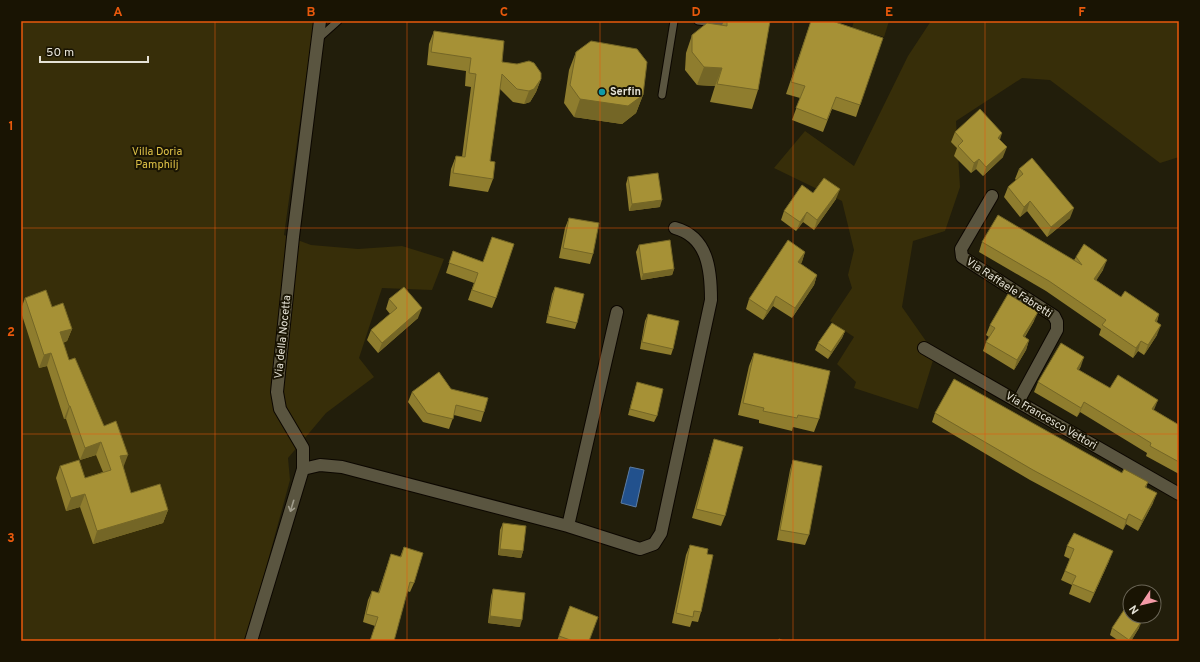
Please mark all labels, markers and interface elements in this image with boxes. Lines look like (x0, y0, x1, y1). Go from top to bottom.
text: A (113, 5, 123, 21)
text: B (307, 5, 316, 21)
text: C (500, 5, 508, 21)
text: D (691, 5, 701, 21)
text: E (885, 5, 893, 21)
text: F (1078, 5, 1086, 21)
scale bar (40, 38, 148, 64)
text: 50 m (46, 45, 74, 61)
place label: Serfin (610, 85, 641, 99)
marker: Serfin (597, 87, 607, 97)
text: 1 (8, 119, 14, 135)
park label: Villa Doria Pamphilj (132, 145, 182, 172)
street label: Via Raffaele Fabretti (963, 255, 1055, 321)
street label: Via della Nocetta (272, 294, 294, 379)
text: 2 (7, 325, 15, 341)
street label: Via Francesco Vettori (1003, 389, 1099, 453)
one-way arrow (288, 500, 295, 513)
text: 3 (7, 531, 15, 547)
north arrow (1122, 584, 1162, 624)
text: N (1127, 602, 1143, 616)

